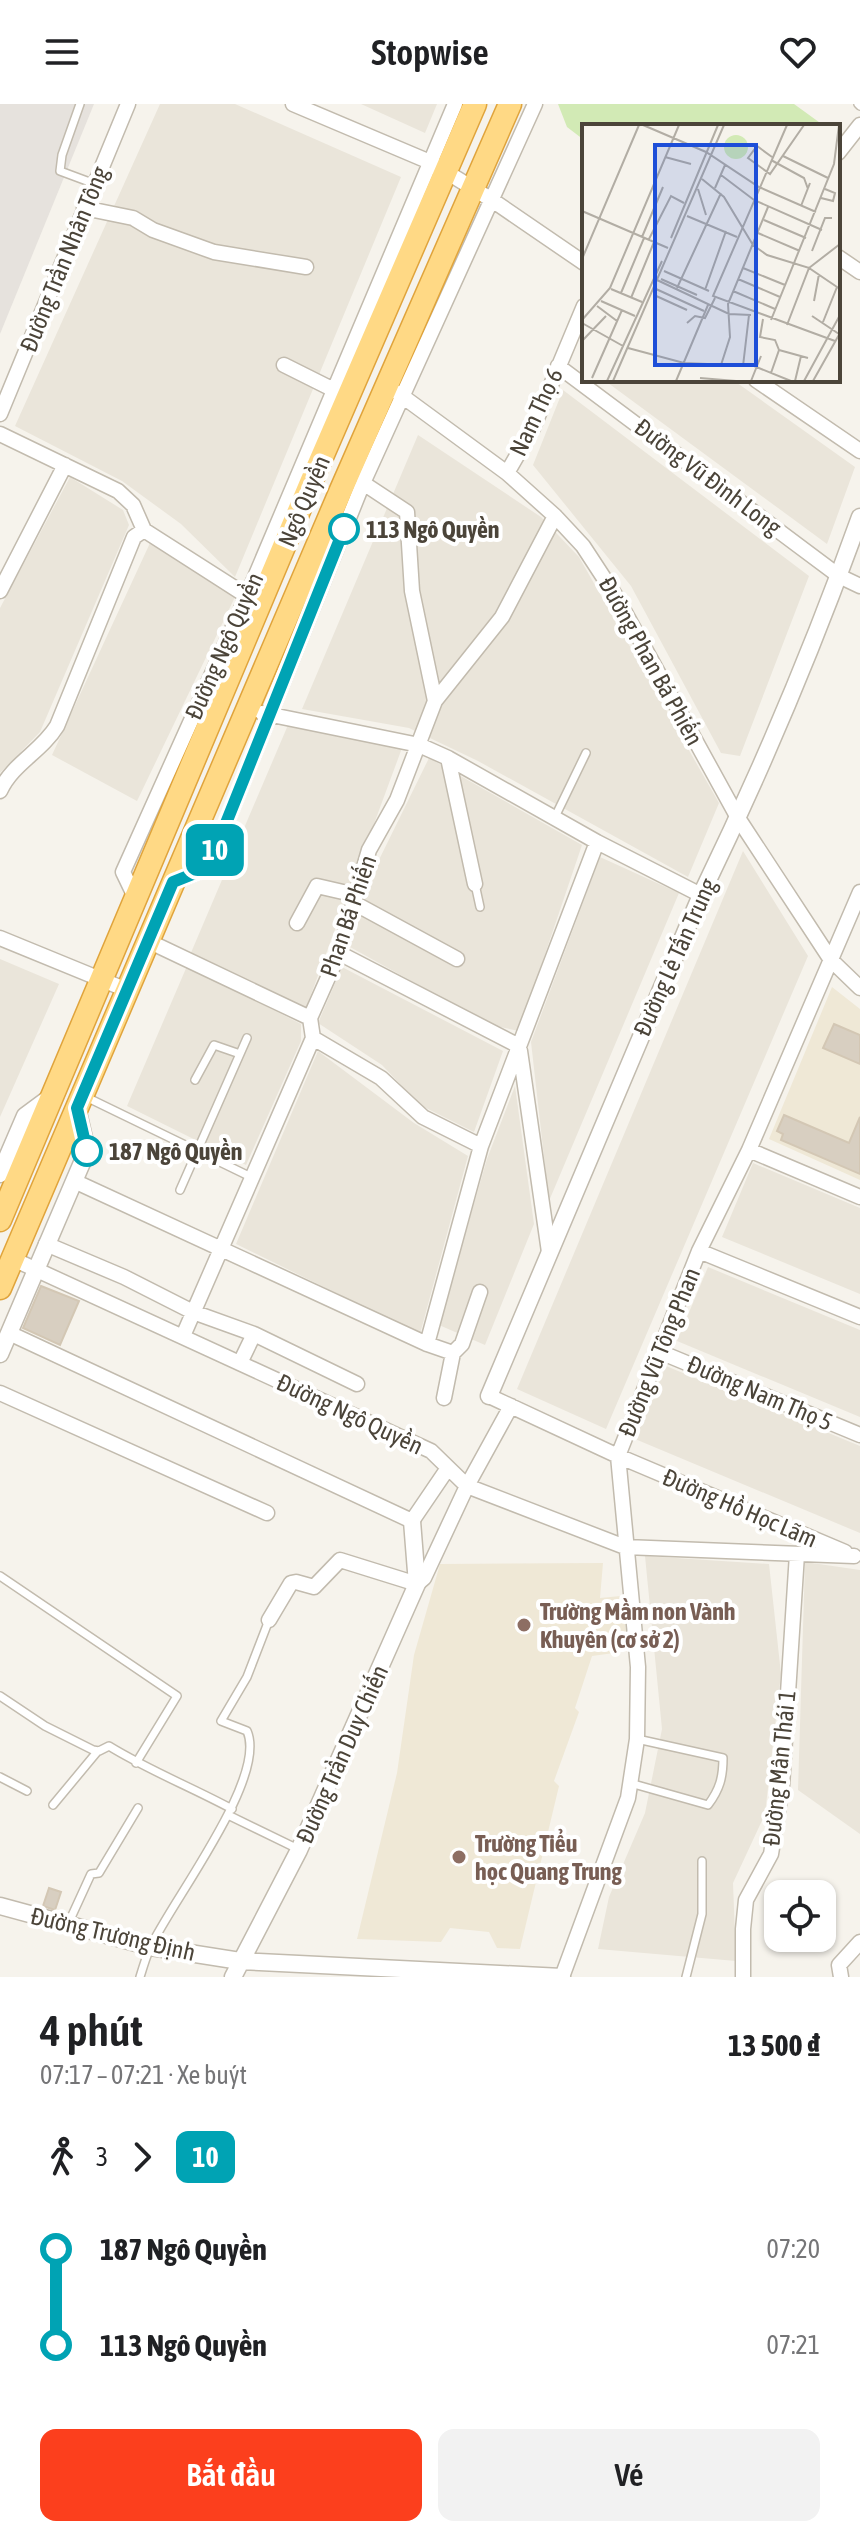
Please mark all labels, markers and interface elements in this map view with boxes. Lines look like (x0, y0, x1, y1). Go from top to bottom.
icon: menu (40, 30, 84, 74)
icon: heart (776, 30, 820, 74)
text: Stopwise (371, 31, 489, 73)
inset map (582, 124, 840, 382)
street label: Đường Trần Nhân Tông (14, 162, 114, 356)
street label: Nam Thọ 6 (504, 364, 568, 460)
street label: Đường Vũ Đình Long (630, 413, 787, 541)
street label: Ngô Quyền (273, 451, 335, 551)
marker: 113 Ngô Quyền (329, 514, 359, 544)
place label: 113 Ngô Quyền (366, 516, 500, 543)
street label: Đường Ngô Quyền (180, 568, 268, 724)
street label: Đường Phan Bá Phiến (594, 572, 708, 750)
line badge: 10 (179, 824, 251, 876)
text: 10 (202, 834, 228, 866)
street label: Phan Bá Phiến (315, 852, 381, 980)
street label: Đường Lê Tấn Trung (628, 873, 722, 1040)
marker: 187 Ngô Quyền (72, 1136, 102, 1166)
place label: 187 Ngô Quyền (109, 1138, 243, 1165)
street label: Đường Vũ Tông Phan (613, 1264, 705, 1440)
street label: Đường Nam Thọ 5 (683, 1350, 837, 1436)
street label: Đường Ngô Quyền (273, 1368, 427, 1460)
street label: Đường Hồ Học Lãm (659, 1463, 821, 1553)
place label: Trường Mầm non Vành Khuyên (cơ sở 2) (540, 1598, 735, 1653)
marker: Trường Mầm non Vành Khuyên (cơ sở 2) (515, 1616, 533, 1634)
street label: Đường Trần Duy Chiến (291, 1661, 393, 1847)
street label: Đường Mân Thái 1 (757, 1689, 801, 1847)
place label: Trường Tiểu học Quang Trung (475, 1828, 623, 1885)
marker: Trường Tiểu học Quang Trung (450, 1848, 468, 1866)
map controls (764, 1880, 836, 1952)
button: locate (764, 1880, 836, 1952)
street label: Đường Trương Định (28, 1902, 198, 1966)
text: 4 phút (40, 2005, 143, 2055)
text: 13 500 ₫ (728, 2028, 820, 2062)
text: 07:17 – 07:21 · Xe buýt (40, 2060, 247, 2090)
icon: walk (40, 2135, 84, 2179)
icon: forward (120, 2135, 164, 2179)
text: 10 (192, 2141, 219, 2173)
text: 3 (96, 2142, 108, 2172)
text: 187 Ngô Quyền (100, 2232, 267, 2266)
text: 07:20 (766, 2234, 820, 2264)
text: 113 Ngô Quyền (100, 2328, 267, 2362)
text: 07:21 (766, 2330, 820, 2360)
button: Bắt đầu (40, 2429, 422, 2521)
button: Vé (438, 2429, 820, 2521)

